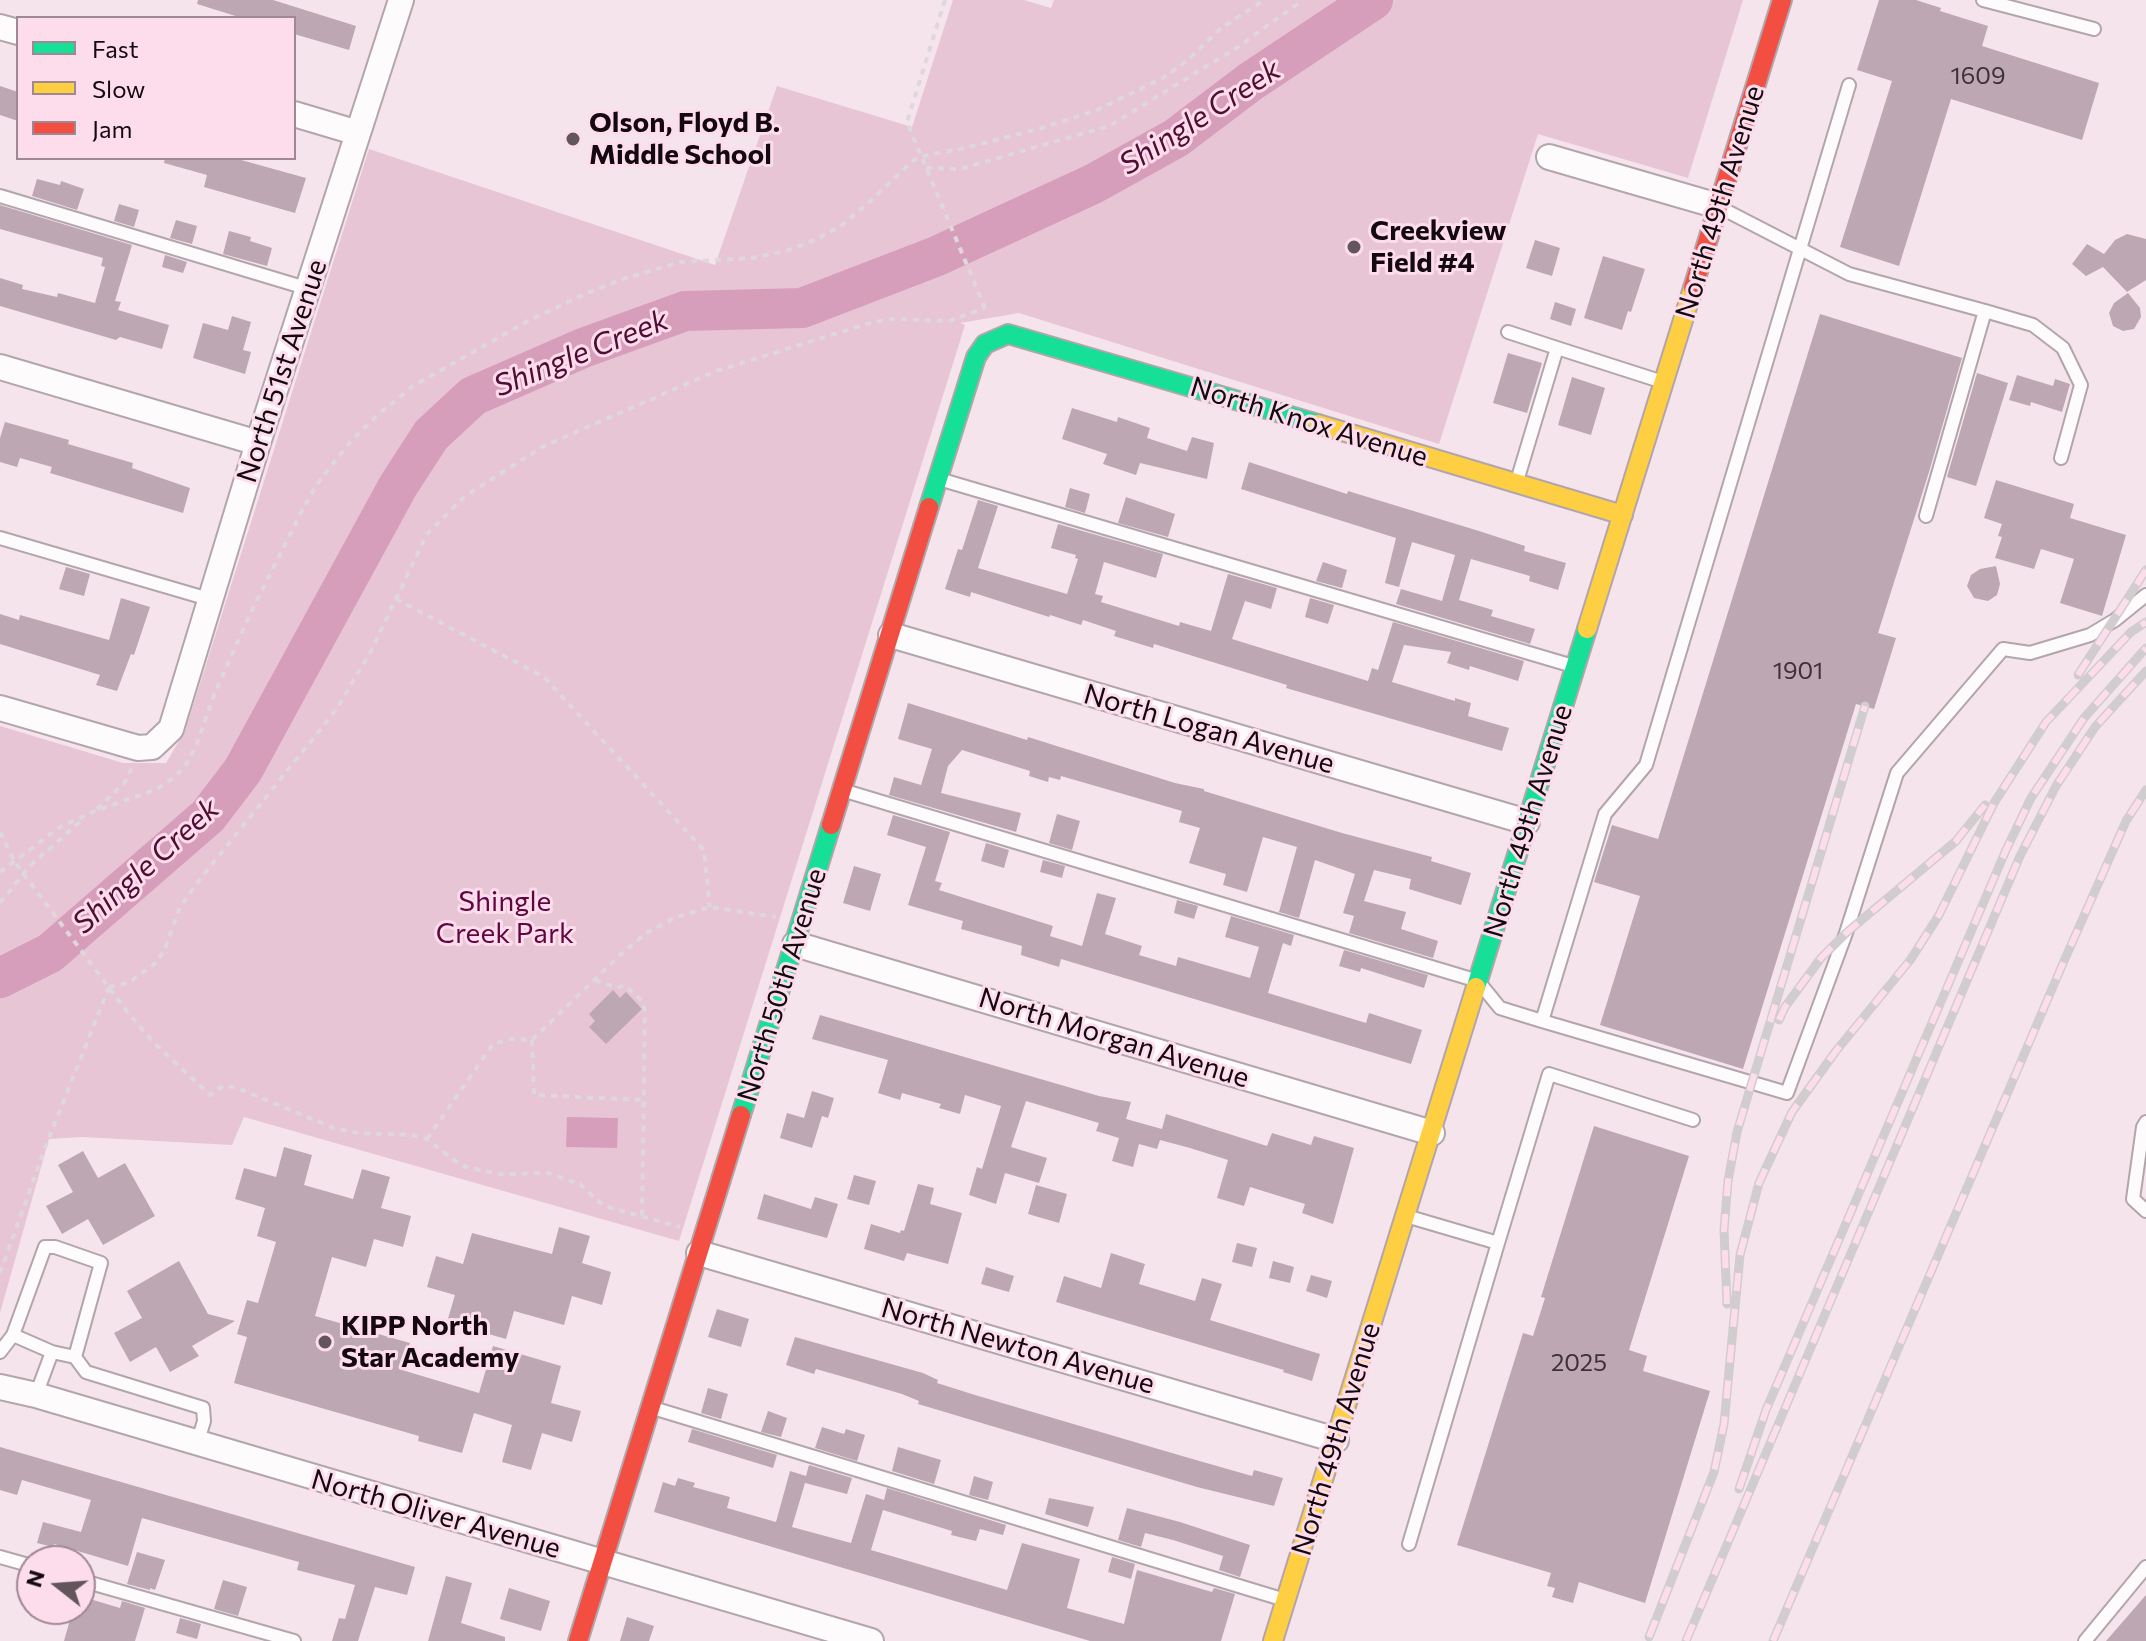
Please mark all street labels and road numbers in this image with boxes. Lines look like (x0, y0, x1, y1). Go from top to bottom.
street label: North 49th Avenue (1669, 81, 1771, 323)
street label: North 51st Avenue (230, 255, 334, 487)
street label: North Knox Avenue (1186, 370, 1432, 474)
street label: North Logan Avenue (1080, 677, 1338, 781)
street label: North 49th Avenue (1477, 700, 1579, 942)
street label: North 50th Avenue (730, 864, 834, 1106)
street label: North Morgan Avenue (975, 981, 1253, 1095)
street label: North Newton Avenue (878, 1291, 1158, 1401)
street label: North 49th Avenue (1285, 1318, 1387, 1560)
street label: North Oliver Avenue (308, 1462, 564, 1566)

